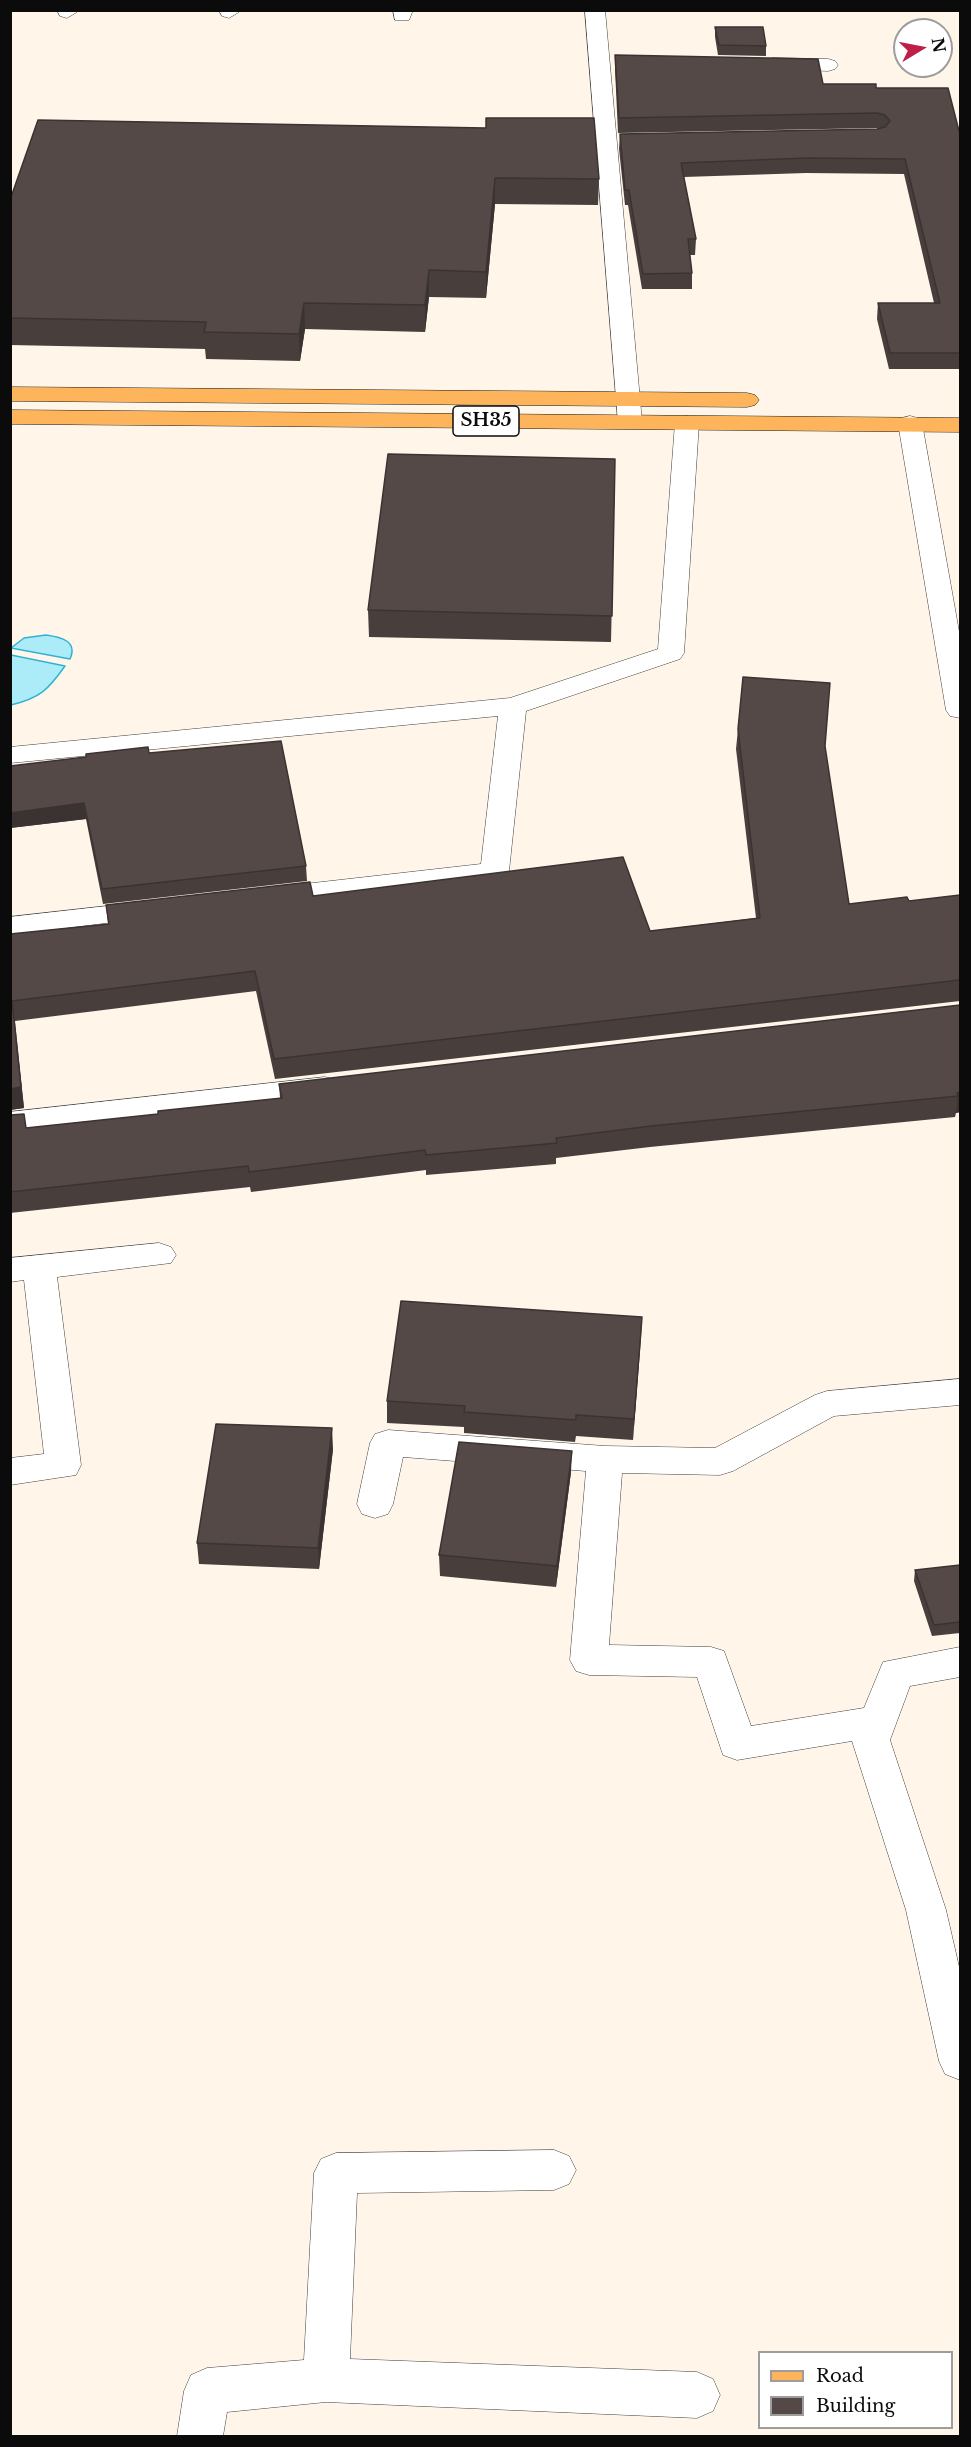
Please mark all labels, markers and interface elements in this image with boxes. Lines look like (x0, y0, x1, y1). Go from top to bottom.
north arrow (893, 18, 953, 78)
text: N (928, 36, 950, 54)
road number: SH35 (453, 406, 519, 436)
legend (758, 2351, 953, 2429)
text: Road (816, 2365, 864, 2387)
text: Building (816, 2395, 895, 2417)

